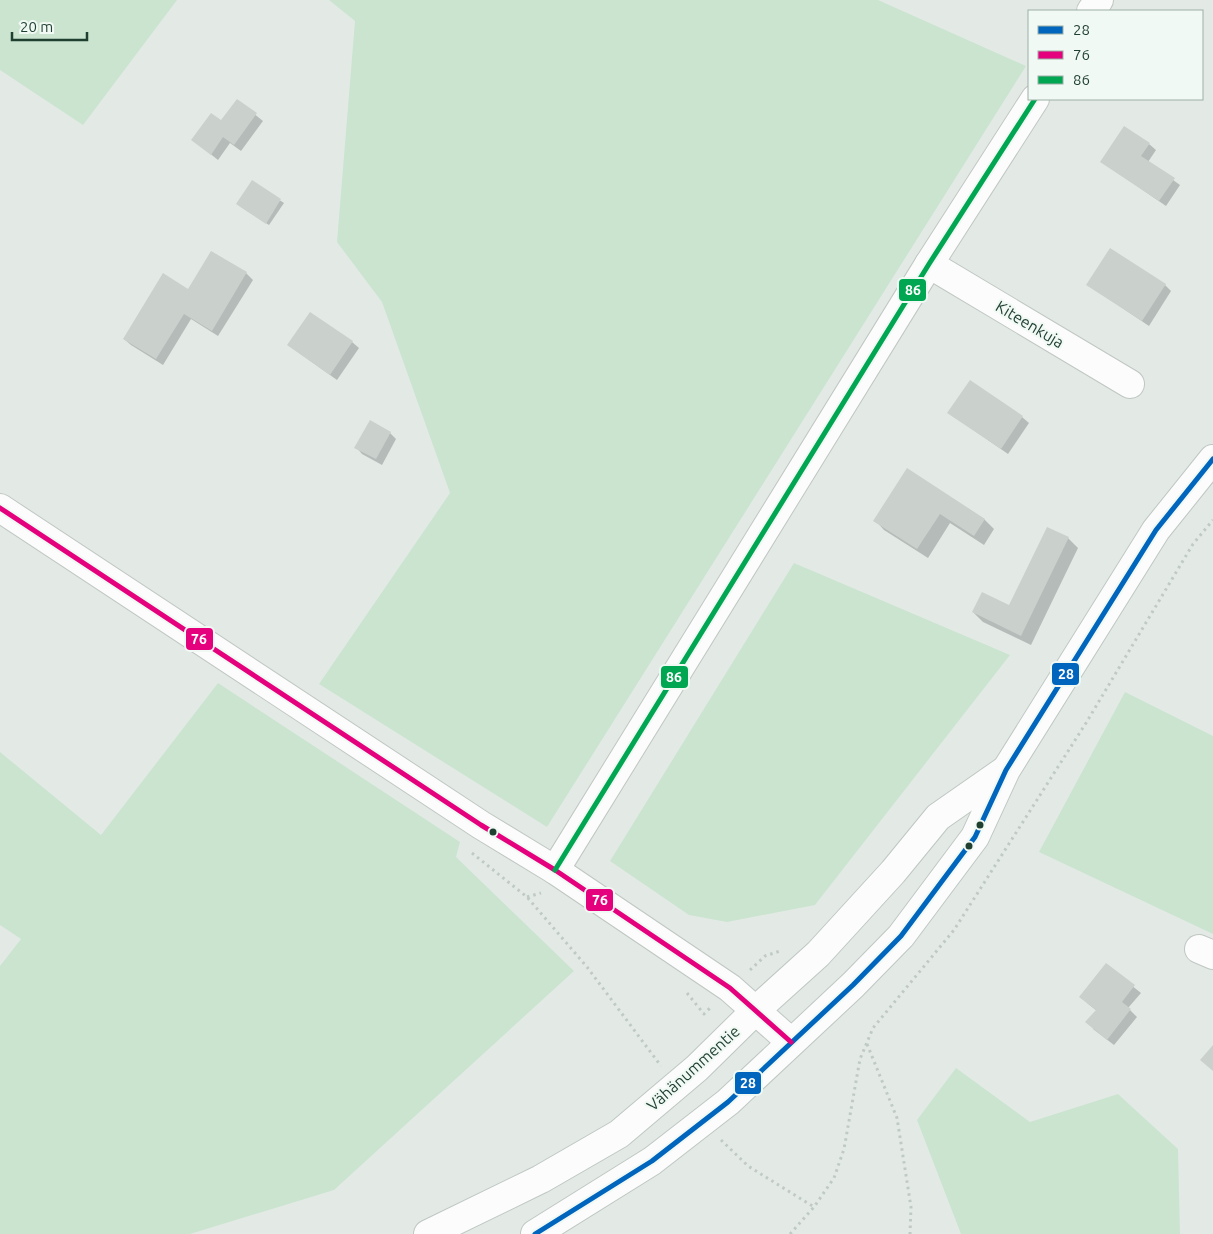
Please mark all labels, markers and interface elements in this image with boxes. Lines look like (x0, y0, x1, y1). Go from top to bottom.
scale bar (12, 10, 88, 42)
legend (1028, 10, 1203, 100)
text: 20 m (20, 18, 53, 35)
text: 28 (1073, 21, 1090, 38)
text: 76 (1073, 46, 1090, 63)
text: 86 (1073, 71, 1090, 88)
line badge: 86 (898, 278, 927, 302)
text: 86 (905, 282, 921, 298)
street label: Kiteenkuja (993, 297, 1067, 351)
line badge: 76 (185, 627, 214, 651)
text: 76 (191, 631, 207, 647)
line badge: 28 (1051, 662, 1080, 686)
line badge: 86 (660, 665, 689, 689)
text: 28 (1058, 666, 1074, 682)
text: 86 (666, 669, 682, 685)
unlabelled marker (975, 820, 985, 830)
unlabelled marker (488, 827, 498, 837)
unlabelled marker (964, 841, 974, 851)
line badge: 76 (585, 888, 614, 912)
text: 76 (592, 892, 608, 908)
street label: Vähänummentie (643, 1022, 743, 1114)
line badge: 28 (734, 1071, 762, 1095)
text: 28 (740, 1075, 756, 1091)

